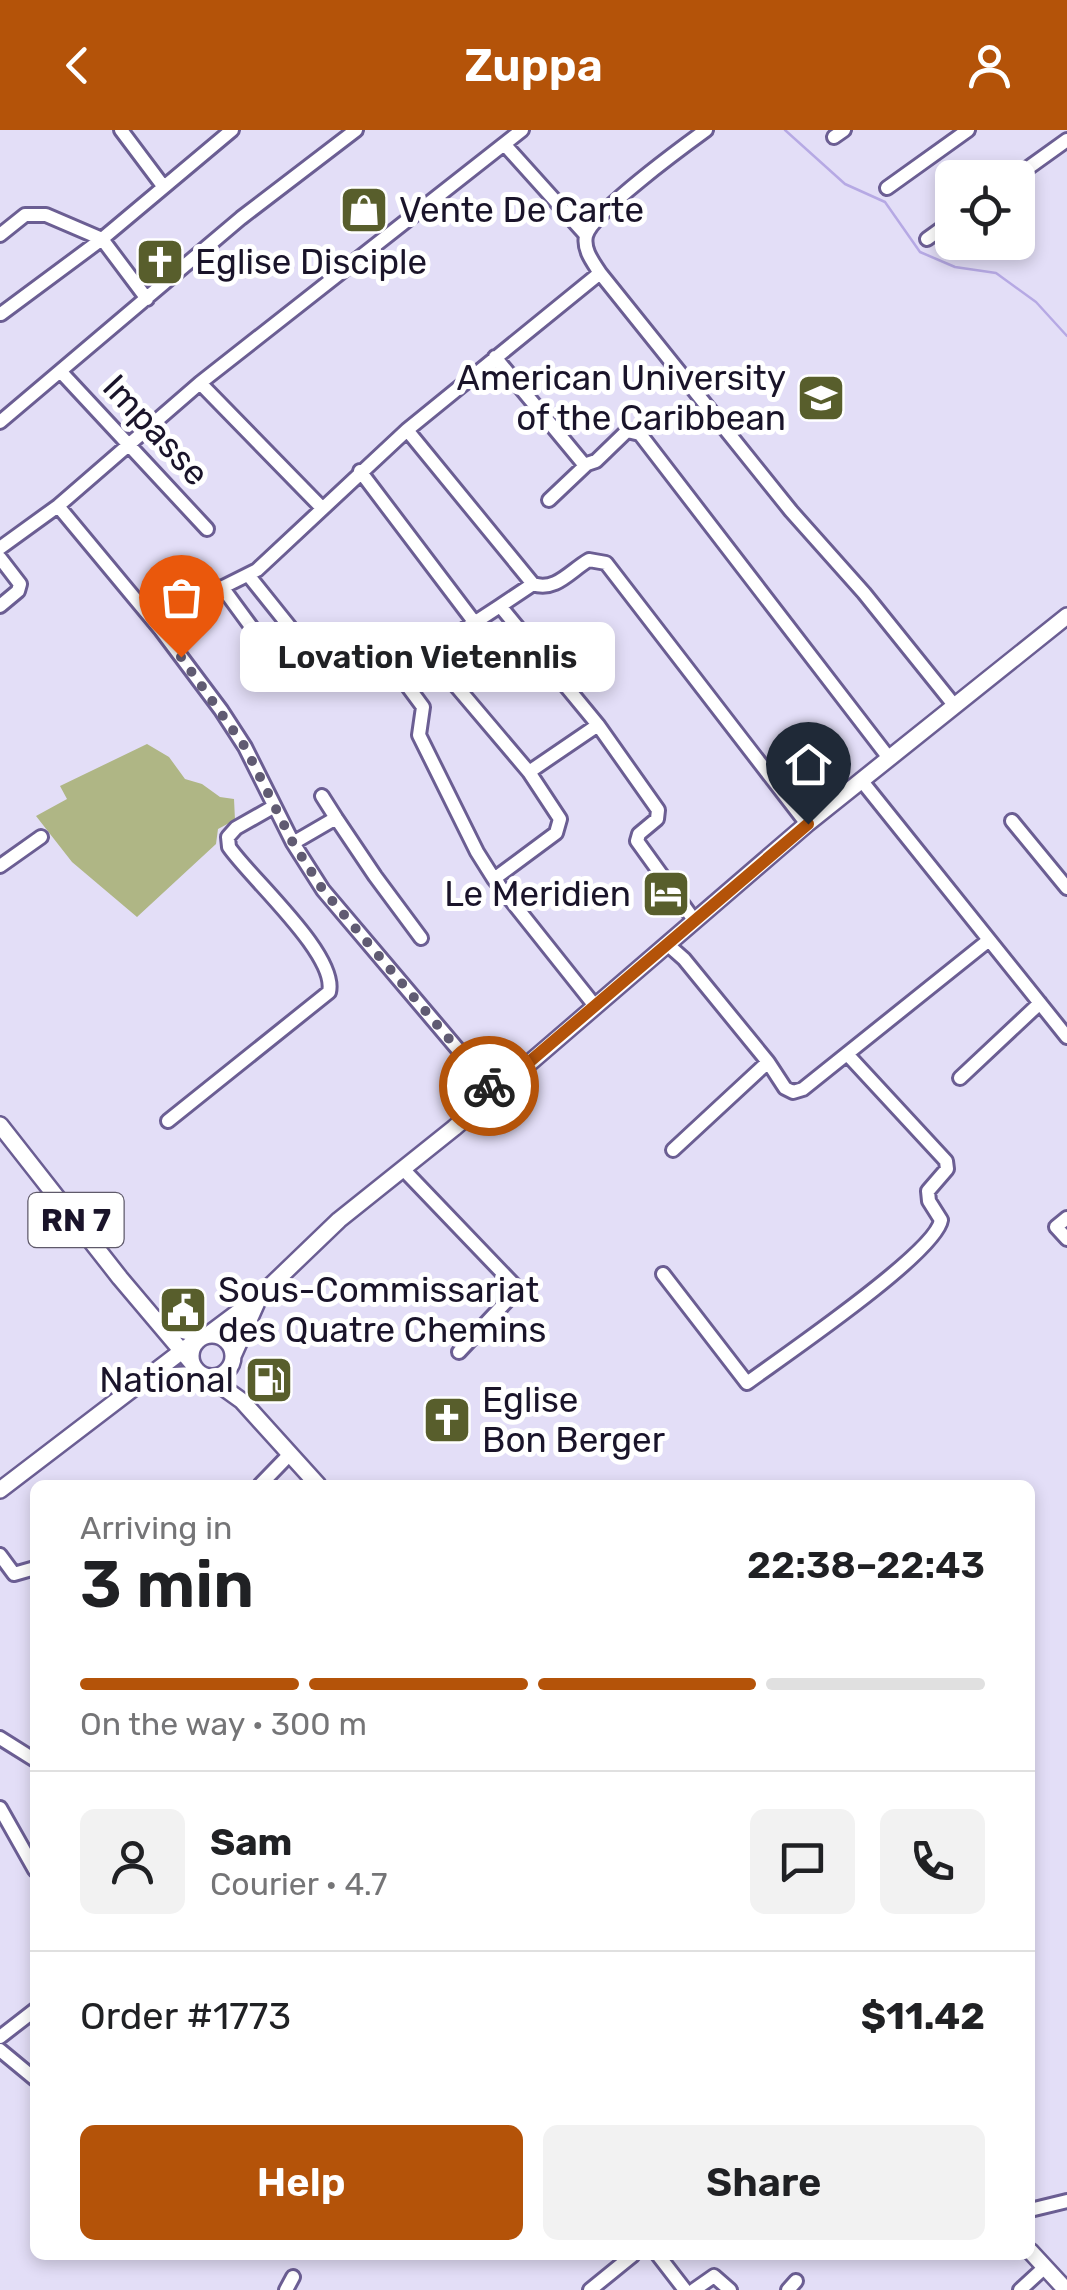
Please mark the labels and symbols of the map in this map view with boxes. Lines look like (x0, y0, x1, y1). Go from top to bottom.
shop icon: Vente De Carte (338, 184, 390, 236)
place label: Vente De Carte (399, 189, 644, 231)
church icon: Eglise Disciple (134, 236, 186, 288)
place label: Eglise Disciple (195, 241, 427, 283)
place label: American University of the Caribbean (456, 357, 786, 439)
street label: Impasse (94, 366, 218, 494)
school or university icon: American University of the Caribbean (795, 372, 847, 424)
pin (139, 555, 224, 658)
callout: Lovation Vietennlis (241, 622, 616, 692)
pin (766, 722, 851, 825)
hotel icon: Le Meridien (640, 868, 692, 920)
place label: Le Meridien (444, 873, 631, 915)
courier (439, 1036, 539, 1136)
road number: RN 7 (28, 1193, 124, 1247)
place label: Sous-Commissariat des Quatre Chemins (218, 1269, 546, 1351)
public building icon: Sous-Commissariat des Quatre Chemins (157, 1284, 209, 1336)
fuel station icon: National (243, 1354, 295, 1406)
place label: National (99, 1359, 234, 1401)
place label: Eglise Bon Berger (482, 1379, 665, 1461)
church icon: Eglise Bon Berger (421, 1394, 473, 1446)

